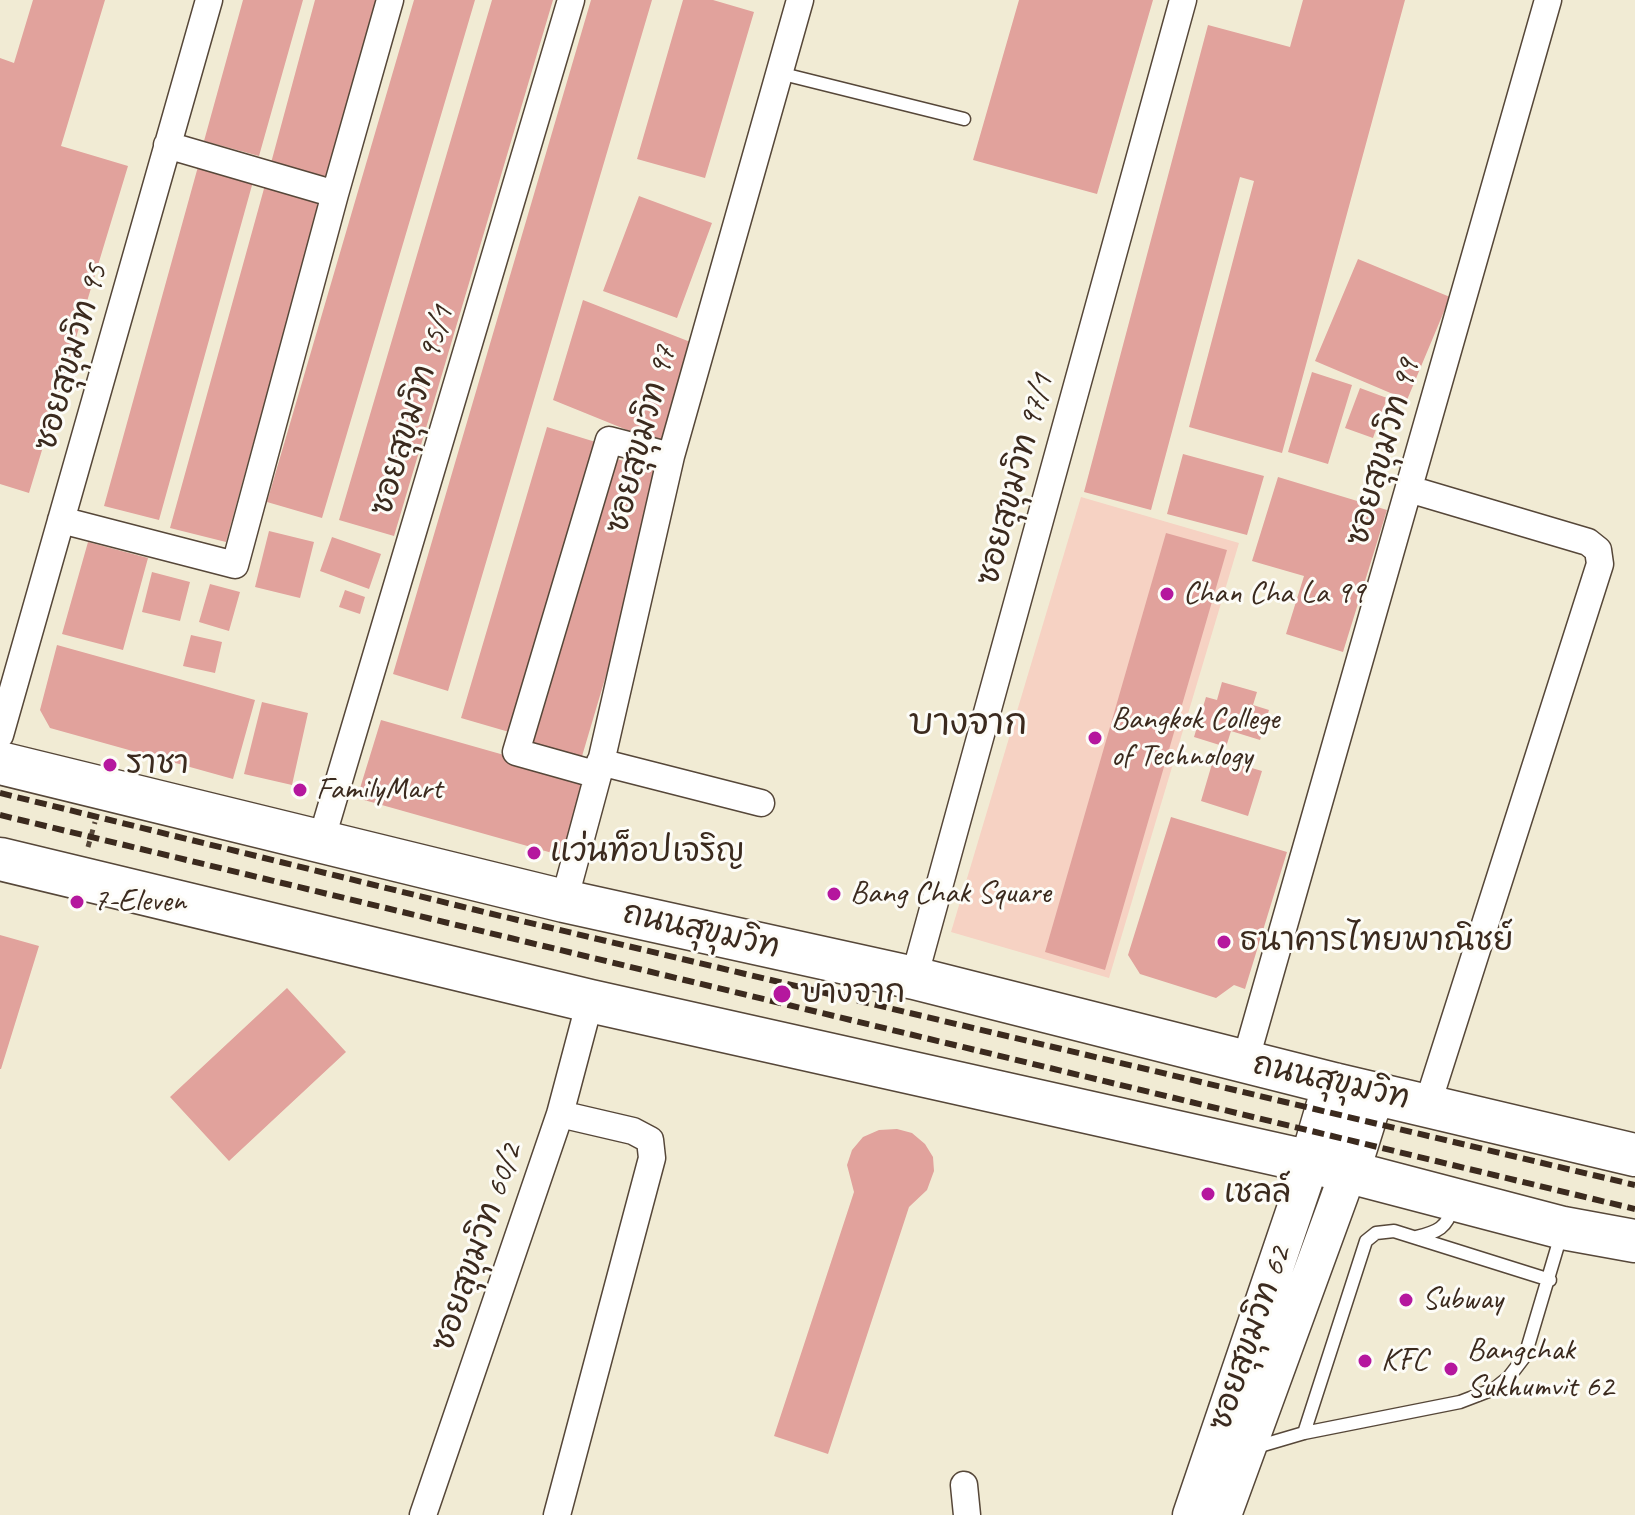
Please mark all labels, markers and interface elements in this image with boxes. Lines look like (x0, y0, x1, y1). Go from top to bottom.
street label: ซอยสุขุมวิท 95 (27, 260, 117, 456)
street label: ซอยสุขุมวิท 95/1 (363, 302, 463, 520)
street label: ซอยสุขุมวิท 97 (599, 342, 685, 538)
street label: ซอยสุขุมวิท 99 (1339, 355, 1429, 551)
street label: ซอยสุขุมวิท 97/1 (969, 370, 1063, 590)
place label: Chan Cha La 99 (1183, 575, 1365, 613)
marker: Chan Cha La 99 (1158, 585, 1176, 603)
place label: Bangkok College of Technology (1111, 701, 1279, 776)
district label: บางจาก (909, 703, 1027, 747)
marker: Bangkok College of Technology (1086, 729, 1104, 747)
place label: ราชา (126, 746, 189, 784)
marker: ราชา (101, 756, 119, 774)
place label: FamilyMart (316, 771, 442, 809)
marker: FamilyMart (291, 781, 309, 799)
place label: แว่นท็อปเจริญ (550, 834, 745, 872)
marker: แว่นท็อปเจริญ (525, 844, 543, 862)
place label: Bang Chak Square (850, 875, 1051, 913)
place label: 7-Eleven (93, 883, 186, 921)
marker: Bang Chak Square (825, 885, 843, 903)
marker: 7-Eleven (68, 893, 86, 911)
street label: ถนนสุขุมวิท (619, 894, 783, 968)
place label: ธนาคารไทยพาณิชย์ (1240, 923, 1514, 961)
marker: ธนาคารไทยพาณิชย์ (1215, 933, 1233, 951)
place label: บางจาก (800, 975, 905, 1013)
marker: บางจาก (771, 983, 793, 1005)
street label: ถนนสุขุมวิท (1249, 1045, 1413, 1119)
street label: ซอยสุขุมวิท 60/2 (425, 1139, 531, 1357)
place label: เชลล์ (1224, 1175, 1291, 1213)
marker: เชลล์ (1199, 1185, 1217, 1203)
street label: ซอยสุขุมวิท 62 (1202, 1242, 1300, 1436)
place label: Subway (1422, 1281, 1503, 1319)
marker: Subway (1397, 1291, 1415, 1309)
place label: Bangchak Sukhumvit 62 (1467, 1332, 1614, 1407)
place label: KFC (1381, 1342, 1428, 1380)
marker: KFC (1356, 1352, 1374, 1370)
marker: Bangchak Sukhumvit 62 (1442, 1360, 1460, 1378)

